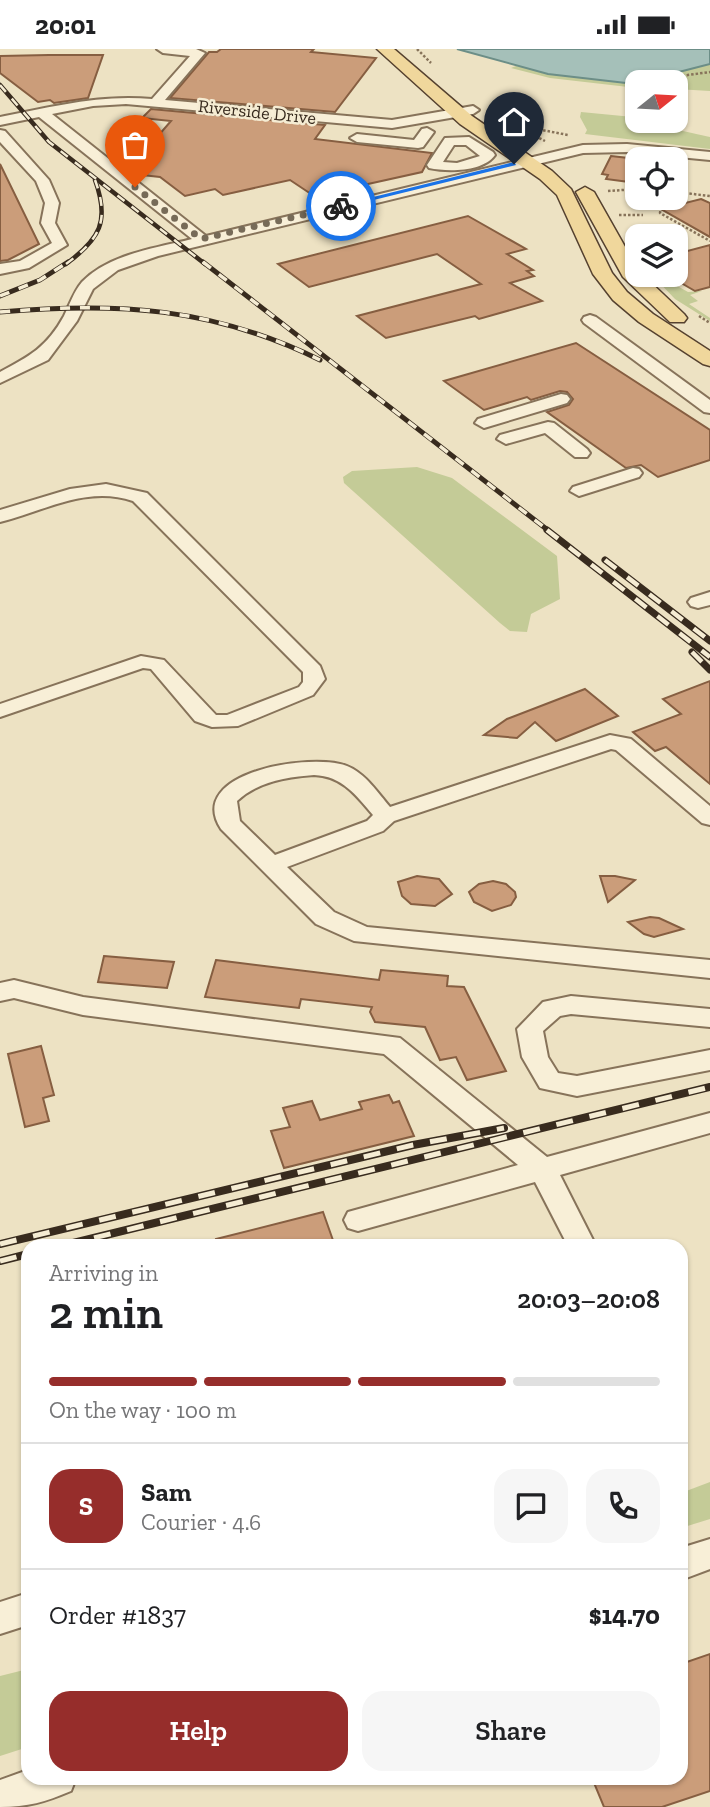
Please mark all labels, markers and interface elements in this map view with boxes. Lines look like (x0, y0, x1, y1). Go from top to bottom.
text: 20:01 (35, 9, 96, 41)
north arrow (625, 70, 688, 133)
map controls (625, 70, 688, 287)
pin (484, 92, 544, 164)
street label: Riverside Drive (197, 95, 317, 129)
icon: home (495, 103, 533, 141)
pin (105, 115, 165, 187)
icon: bag (116, 126, 154, 164)
button: locate (625, 147, 688, 210)
courier (306, 171, 376, 241)
icon: bike (322, 187, 360, 225)
button: layers (625, 224, 688, 287)
text: Arriving in (49, 1259, 158, 1287)
text: 20:03–20:08 (517, 1283, 660, 1315)
text: 2 min (49, 1285, 163, 1340)
text: On the way · 100 m (49, 1396, 236, 1424)
button: chat (494, 1469, 568, 1543)
button: phone (586, 1469, 660, 1543)
text: Sam (141, 1476, 191, 1508)
text: S (79, 1490, 93, 1522)
text: Courier · 4.6 (141, 1508, 261, 1536)
text: Order #1837 (49, 1599, 186, 1631)
text: $14.70 (589, 1599, 660, 1631)
button: Help (49, 1691, 348, 1771)
button: Share (362, 1691, 660, 1771)

